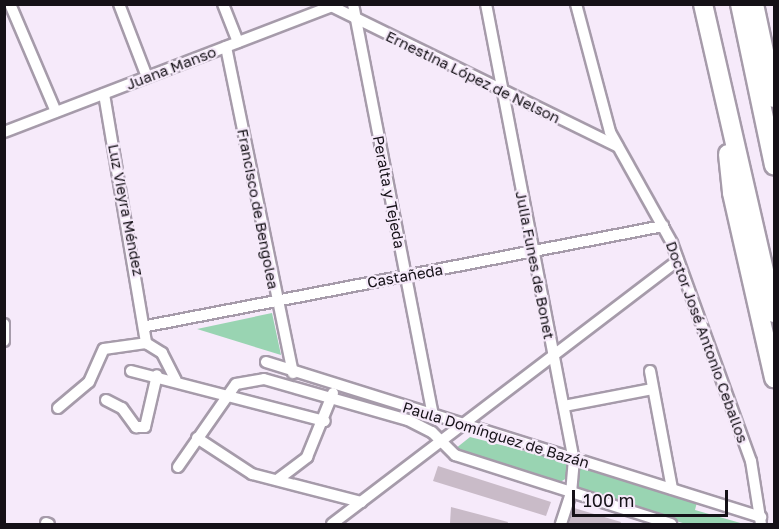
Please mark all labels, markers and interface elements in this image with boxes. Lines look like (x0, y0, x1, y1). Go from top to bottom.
street label: Ernestina López de Nelson (383, 27, 563, 127)
street label: Juana Manso (123, 43, 219, 93)
street label: Francisco de Bengolea (234, 127, 282, 291)
street label: Peralta y Tejeda (369, 134, 409, 250)
street label: Luz Vieyra Méndez (104, 143, 148, 277)
street label: Julia Funes de Bonet (512, 189, 558, 341)
street label: Doctor José Antonio Ceballos (662, 239, 752, 445)
street label: Castañeda (366, 260, 444, 292)
street label: Paula Domínguez de Bazán (401, 398, 591, 472)
scale bar (575, 478, 731, 516)
text: 100 m (583, 489, 634, 511)

